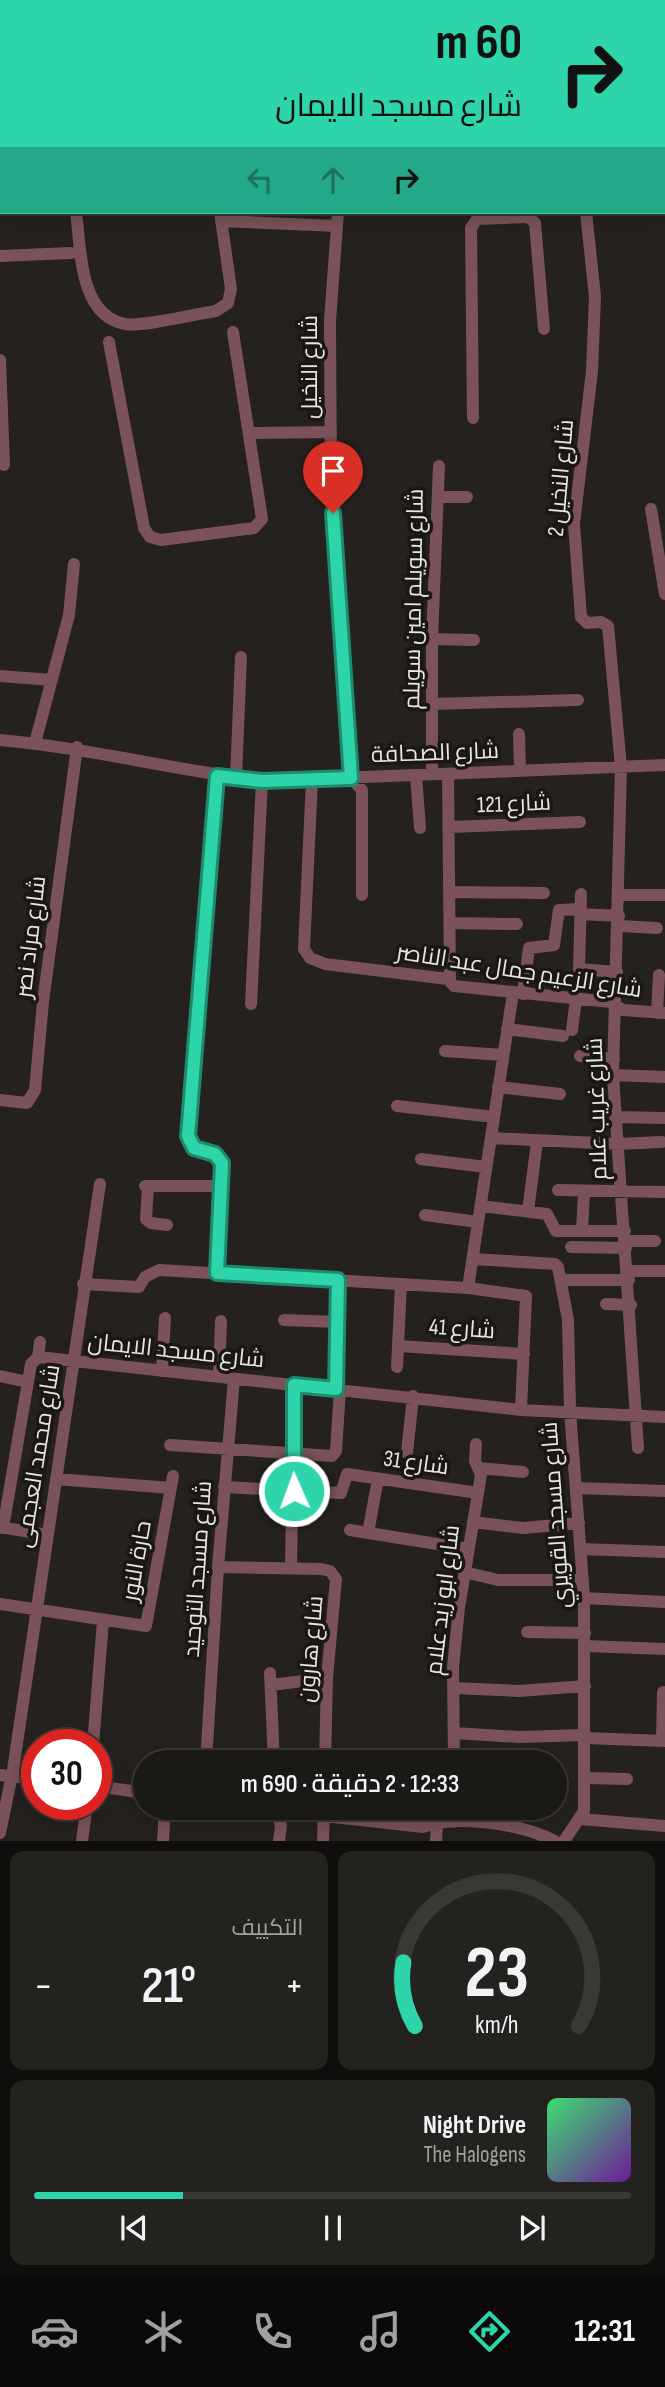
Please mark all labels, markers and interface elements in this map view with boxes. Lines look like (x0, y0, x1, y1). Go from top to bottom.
text: 60 m (435, 14, 522, 73)
icon: right (546, 28, 637, 119)
text: شارع مسجد الايمان (275, 87, 522, 126)
icon: left (241, 161, 279, 199)
icon: ahead (314, 161, 352, 199)
icon: right (387, 161, 425, 199)
street label: شارع النخيل (296, 315, 325, 419)
street label: شارع النخيل 2 (542, 418, 581, 538)
pin (303, 441, 363, 513)
icon: arrive (314, 452, 352, 490)
street label: شارع سويلم امين سويلم (398, 488, 431, 710)
street label: شارع الصحافة (370, 737, 500, 770)
street label: شارع 121 (476, 789, 552, 820)
street label: شارع مراد نصر (9, 874, 53, 1002)
street label: شارع الزعيم جمال عبد الناصر (392, 937, 644, 1005)
street label: شارع غريب علام (581, 1037, 614, 1181)
street label: شارع 41 (428, 1313, 496, 1346)
street label: شارع مسجد الايمان (86, 1328, 266, 1375)
street label: شارع محمد العجمى (10, 1362, 67, 1550)
street label: شارع مسجد القويري (536, 1421, 579, 1609)
street label: شارع 31 (381, 1445, 451, 1482)
position arrow (257, 1454, 331, 1528)
street label: شارع مسجد التوحيد (178, 1480, 219, 1658)
street label: حارة النور (116, 1519, 158, 1605)
street label: شارع ابو زيد علام (420, 1523, 467, 1677)
street label: شارع هارون (292, 1594, 331, 1704)
speed limit sign: 30 (21, 1729, 112, 1820)
text: 12:33 · 2 دقيقة · 690 m (241, 1769, 459, 1800)
text: التكييف (231, 1914, 304, 1942)
text: 23 (464, 1931, 529, 2019)
text: 21° (141, 1955, 196, 2018)
text: − (34, 1964, 53, 2009)
text: + (285, 1964, 303, 2009)
text: km/h (475, 2010, 518, 2041)
text: Night Drive (423, 2110, 526, 2141)
text: The Halogens (423, 2141, 526, 2169)
icon: previous (115, 2209, 153, 2247)
icon: pause (314, 2209, 352, 2247)
icon: next (513, 2209, 551, 2247)
icon: car (30, 2307, 79, 2356)
icon: climate (139, 2307, 188, 2356)
icon: phone (248, 2307, 297, 2356)
icon: music (356, 2307, 405, 2356)
icon: directions (465, 2307, 514, 2356)
text: 12:31 (574, 2312, 635, 2351)

